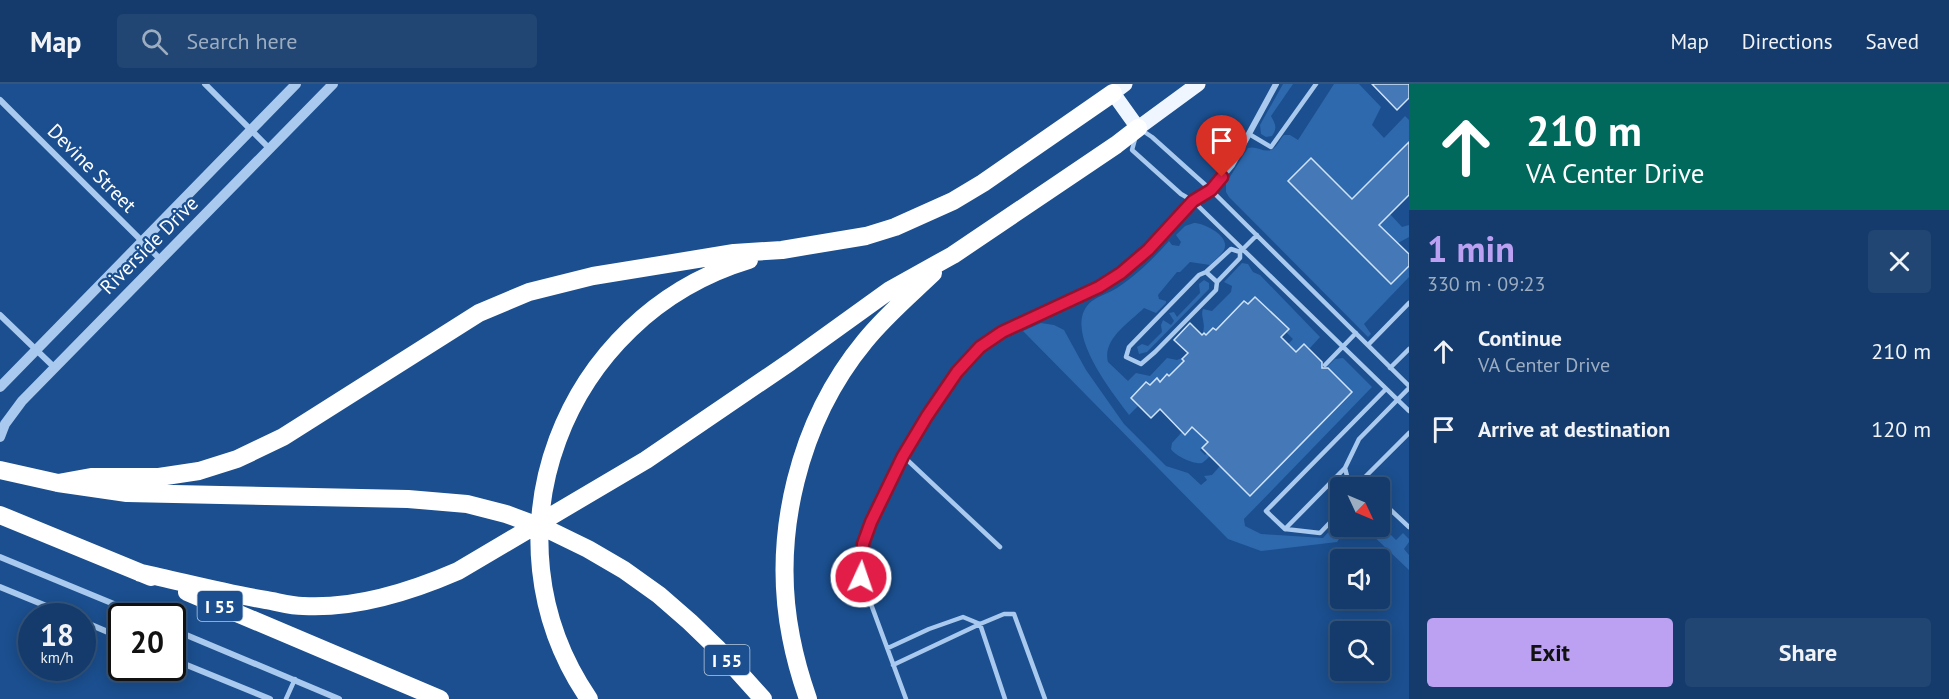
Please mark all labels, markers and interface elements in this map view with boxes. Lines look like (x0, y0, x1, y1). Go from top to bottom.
search box (117, 14, 537, 68)
text: Map (30, 23, 81, 60)
icon: search (138, 25, 171, 58)
text: Search here (186, 27, 297, 55)
text: Map (1670, 28, 1709, 55)
text: Directions (1742, 28, 1833, 55)
text: Saved (1866, 28, 1919, 55)
text: 210 m (1526, 103, 1642, 158)
icon: ahead (1427, 108, 1505, 186)
pin (1196, 115, 1247, 177)
street label: Devine Street (42, 118, 142, 218)
icon: arrive (1205, 124, 1238, 157)
text: VA Center Drive (1526, 156, 1704, 190)
street label: Riverside Drive (94, 190, 204, 300)
text: 1 min (1427, 225, 1515, 272)
button: close (1868, 230, 1931, 293)
text: 330 m · 09:23 (1427, 271, 1545, 297)
text: Continue (1478, 324, 1562, 352)
icon: ahead (1427, 335, 1460, 368)
text: 210 m (1871, 337, 1931, 365)
text: VA Center Drive (1478, 352, 1610, 378)
icon: arrive (1427, 413, 1460, 446)
text: Arrive at destination (1478, 415, 1670, 443)
text: 120 m (1871, 415, 1931, 443)
north arrow (1330, 477, 1390, 537)
map controls (1330, 477, 1390, 681)
position arrow (829, 545, 893, 609)
button: sound (1330, 549, 1390, 609)
road number: I 55 (198, 591, 242, 621)
speed limit sign: 20 (108, 603, 186, 681)
text: 18 (40, 615, 74, 654)
button: Exit (1427, 618, 1673, 687)
button: Share (1685, 618, 1931, 687)
button: search (1330, 621, 1390, 681)
road number: I 55 (704, 645, 750, 675)
text: km/h (41, 648, 73, 667)

